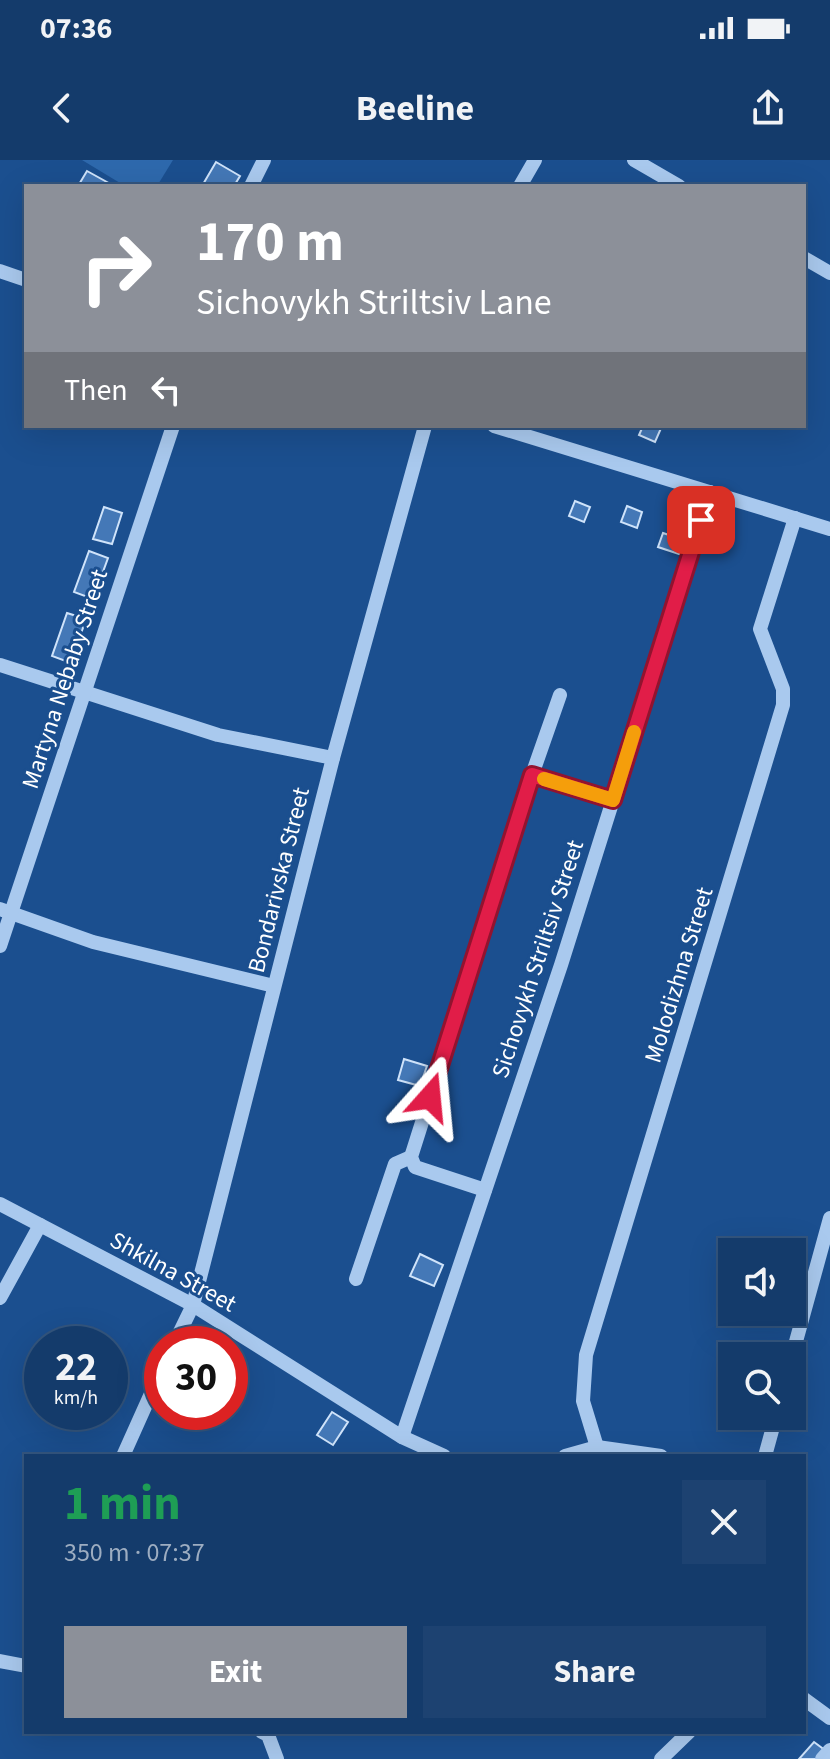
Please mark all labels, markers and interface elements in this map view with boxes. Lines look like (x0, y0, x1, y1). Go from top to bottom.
text: 07:36 (40, 7, 112, 50)
text: Beeline (356, 83, 474, 134)
icon: back (40, 86, 84, 130)
icon: share (746, 86, 790, 130)
text: 170 m (196, 203, 344, 282)
icon: right (64, 216, 168, 320)
text: Sichovykh Striltsiv Lane (196, 277, 552, 328)
icon: left (144, 368, 188, 412)
text: Then (64, 369, 128, 412)
pin (667, 486, 735, 554)
icon: arrive (679, 498, 723, 542)
street label: Martyna Nebaby Street (13, 565, 117, 793)
street label: Bondarivska Street (239, 784, 319, 976)
street label: Sichovykh Striltsiv Street (483, 835, 593, 1083)
street label: Molodizhna Street (636, 883, 722, 1067)
position arrow (388, 1055, 472, 1139)
street label: Shkilna Street (103, 1223, 243, 1321)
map controls (718, 1238, 806, 1430)
button: sound (718, 1238, 806, 1326)
speed limit sign: 30 (144, 1326, 248, 1430)
text: 22 (55, 1339, 97, 1396)
button: search (718, 1342, 806, 1430)
text: km/h (54, 1384, 98, 1412)
text: 1 min (64, 1470, 181, 1538)
button: close (682, 1480, 766, 1564)
text: 350 m · 07:37 (64, 1534, 205, 1571)
button: Exit (64, 1626, 407, 1718)
button: Share (423, 1626, 766, 1718)

